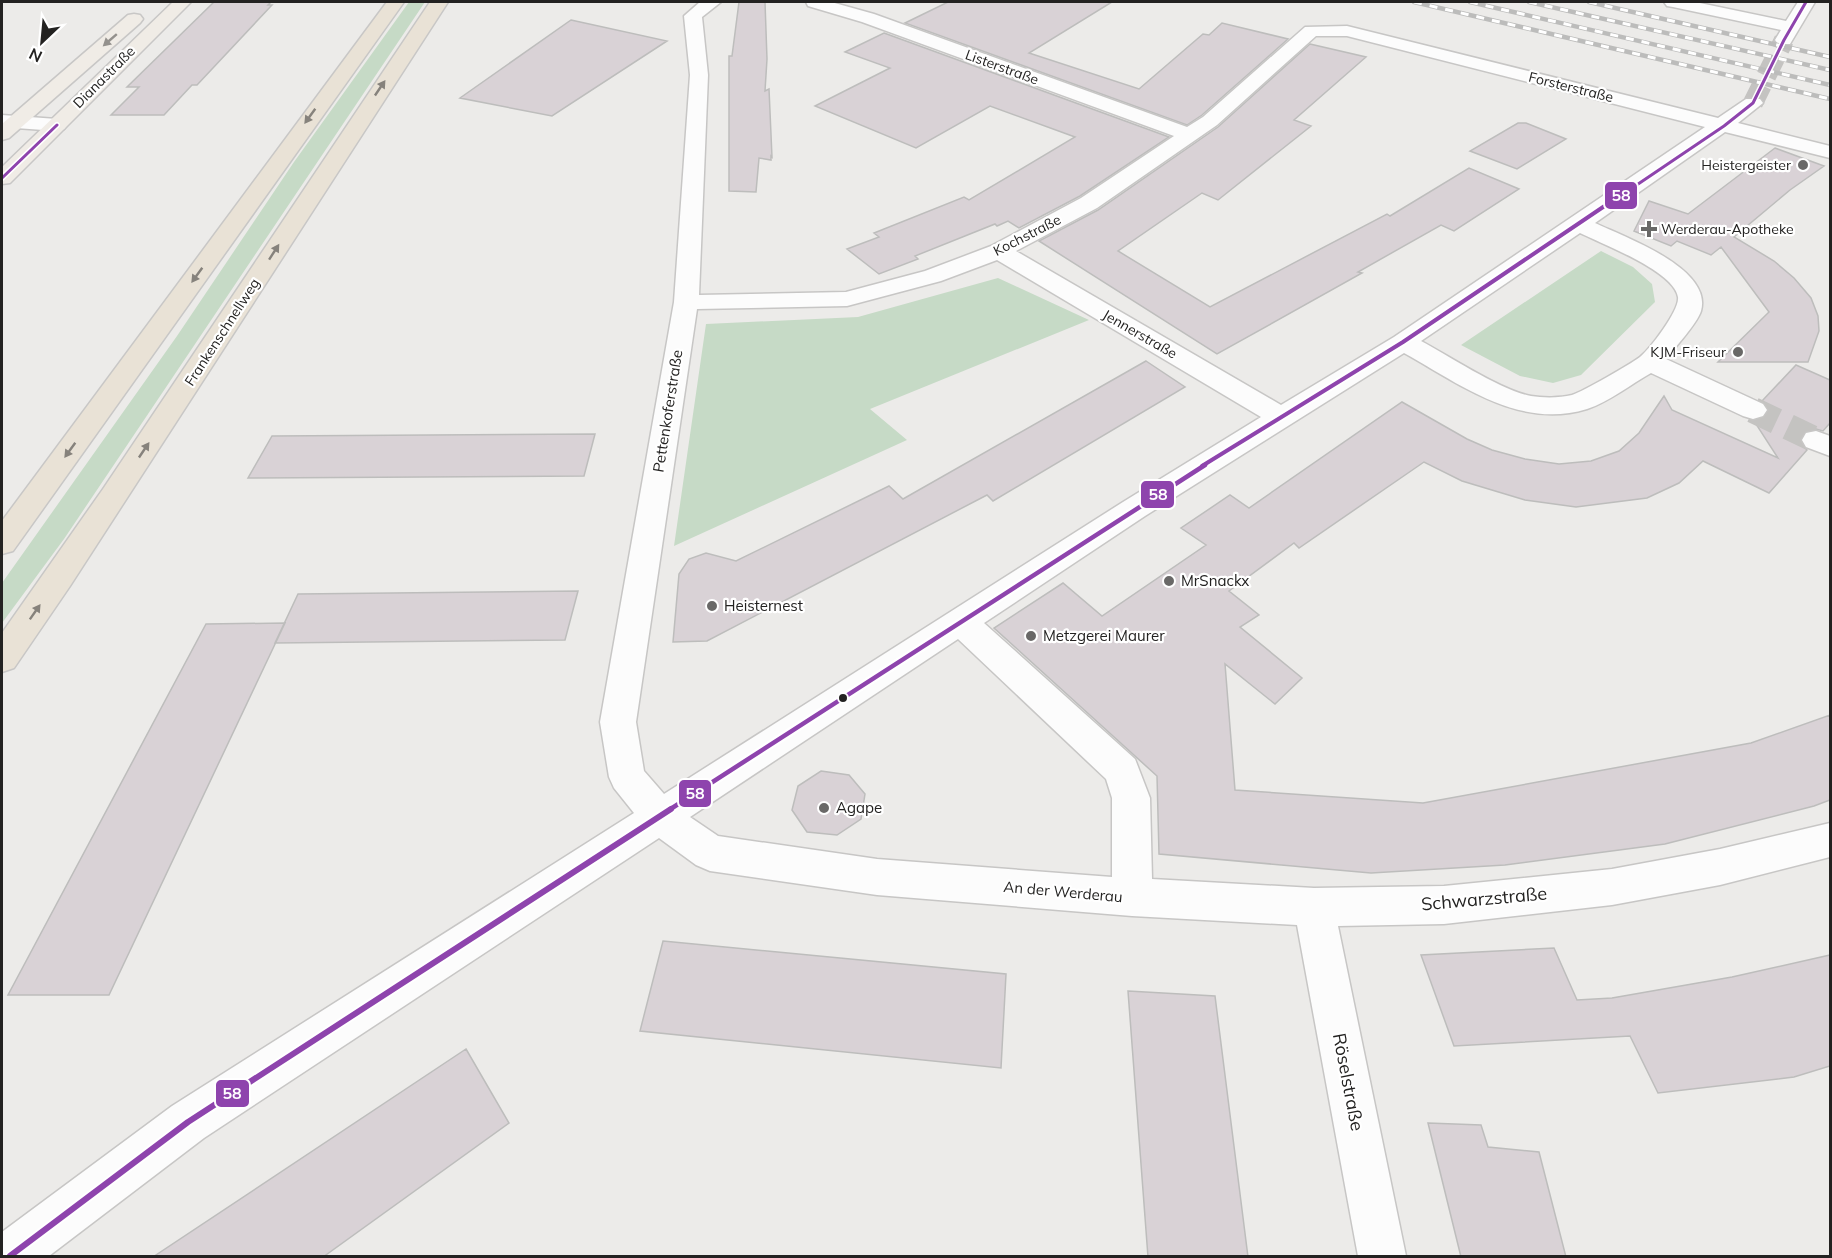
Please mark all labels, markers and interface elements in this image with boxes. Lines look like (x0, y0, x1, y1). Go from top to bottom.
north arrow (12, 12, 72, 72)
one-way arrow (102, 33, 117, 47)
street label: Dianastraße (69, 42, 139, 112)
text: N (26, 44, 45, 67)
street label: Listerstraße (963, 45, 1041, 89)
street label: Forsterstraße (1527, 68, 1615, 106)
one-way arrow (374, 80, 385, 96)
one-way arrow (305, 109, 317, 124)
place label: Heistergeister (1701, 156, 1792, 174)
marker: Heistergeister (1796, 158, 1810, 172)
line badge: 58 (1604, 181, 1638, 210)
text: 58 (1611, 185, 1631, 205)
street label: Kochstraße (990, 210, 1064, 260)
place label: Werderau-Apotheke (1661, 220, 1794, 238)
marker: Werderau-Apotheke (1642, 222, 1656, 236)
one-way arrow (269, 244, 280, 260)
one-way arrow (191, 266, 203, 282)
street label: Frankenschnellweg (180, 275, 264, 389)
street label: Jennerstraße (1100, 305, 1180, 363)
place label: KJM-Friseur (1650, 343, 1727, 361)
marker: KJM-Friseur (1731, 345, 1745, 359)
street label: Pettenkoferstraße (648, 348, 687, 474)
one-way arrow (65, 442, 77, 457)
one-way arrow (138, 442, 149, 458)
line badge: 58 (1140, 480, 1175, 509)
text: 58 (1148, 484, 1168, 504)
place label: MrSnackx (1181, 571, 1249, 590)
marker: MrSnackx (1162, 574, 1176, 588)
place label: Heisternest (724, 596, 803, 615)
marker: Heisternest (705, 599, 719, 613)
one-way arrow (29, 604, 41, 620)
place label: Metzgerei Maurer (1043, 626, 1165, 645)
marker: Metzgerei Maurer (1024, 629, 1038, 643)
unlabelled marker (837, 692, 849, 704)
line badge: 58 (678, 779, 712, 808)
text: 58 (685, 783, 705, 803)
place label: Agape (836, 798, 882, 817)
marker: Agape (817, 801, 831, 815)
street label: An der Werderau (1003, 877, 1124, 906)
street label: Schwarzstraße (1420, 882, 1548, 915)
street label: Röselstraße (1328, 1031, 1369, 1133)
line badge: 58 (215, 1079, 250, 1108)
text: 58 (222, 1083, 242, 1103)

